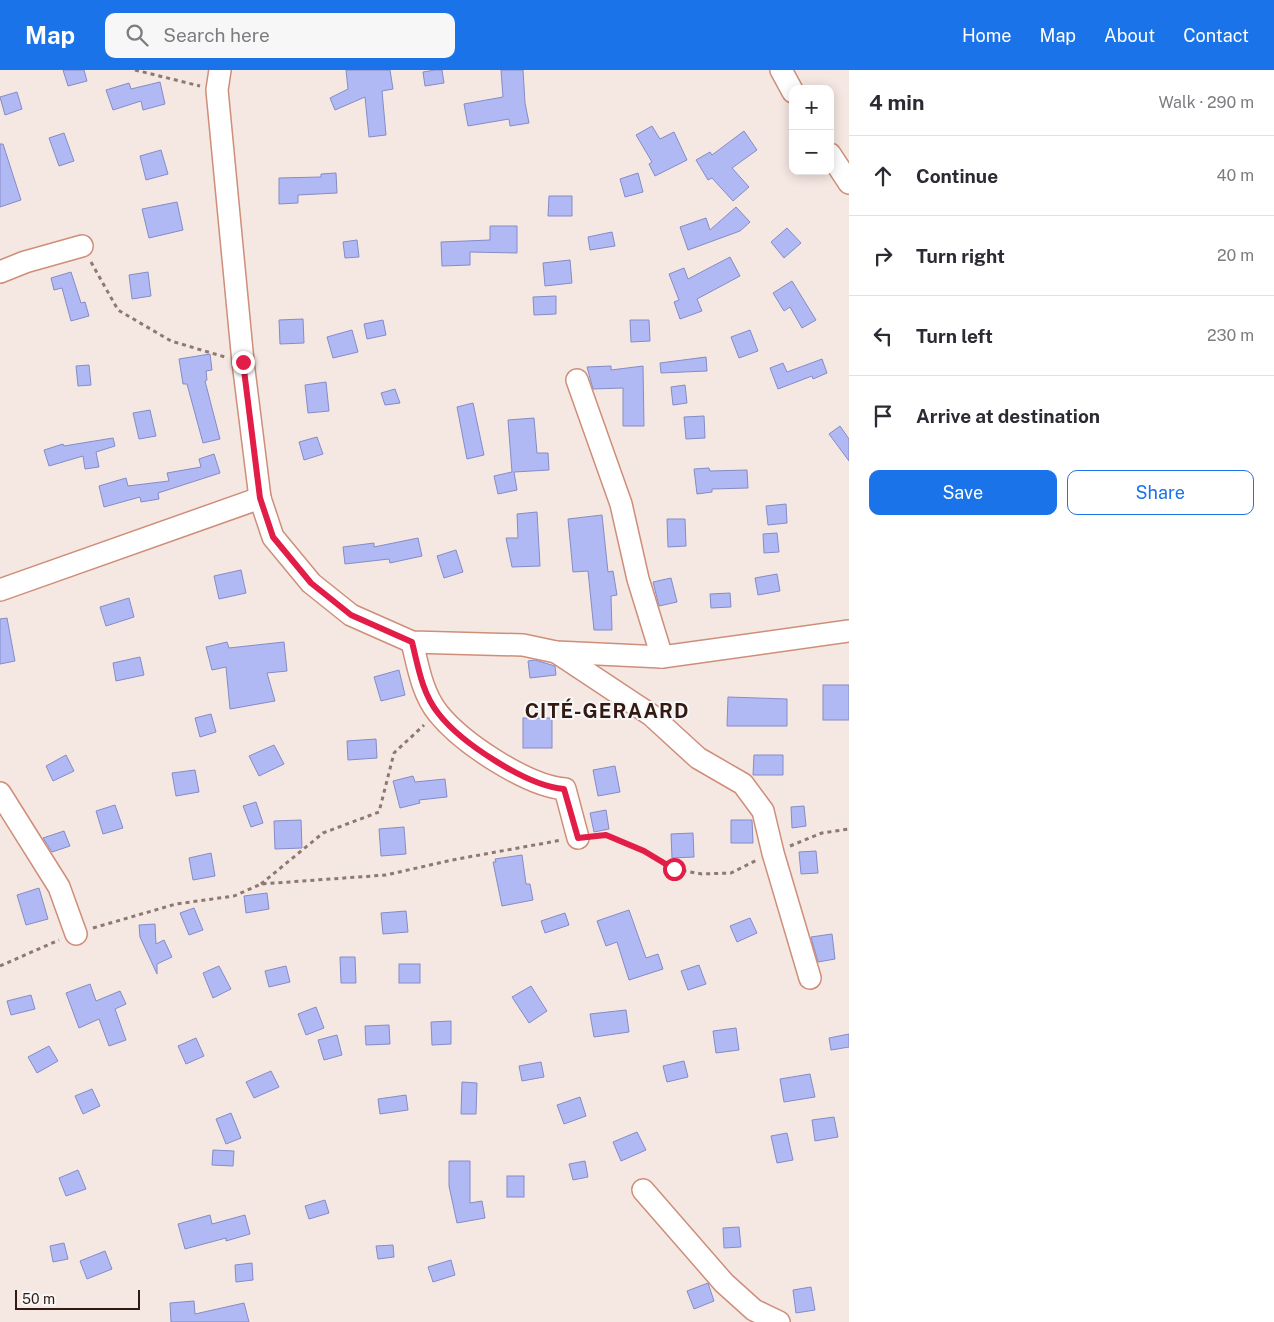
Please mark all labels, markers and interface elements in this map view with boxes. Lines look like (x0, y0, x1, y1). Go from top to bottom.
search box (105, 13, 455, 58)
text: Map (25, 21, 75, 49)
icon: search (123, 21, 151, 49)
text: Search here (163, 24, 270, 46)
text: Home (962, 25, 1012, 46)
text: Map (1040, 25, 1076, 46)
text: About (1104, 25, 1155, 46)
text: Contact (1183, 25, 1249, 46)
map controls (789, 85, 834, 175)
button: + (789, 85, 834, 130)
text: 4 min (869, 90, 924, 115)
text: Walk · 290 m (1159, 93, 1254, 112)
button: − (789, 130, 834, 175)
icon: ahead (869, 162, 897, 190)
text: Continue (916, 165, 998, 187)
text: 40 m (1216, 166, 1254, 185)
icon: right (869, 242, 897, 270)
text: Turn right (916, 245, 1005, 267)
text: 20 m (1217, 246, 1254, 265)
icon: left (869, 322, 897, 350)
text: Turn left (916, 325, 993, 347)
text: 230 m (1207, 326, 1254, 345)
route end (232, 351, 255, 374)
icon: arrive (869, 402, 897, 430)
text: Arrive at destination (916, 405, 1100, 427)
button: Save (869, 470, 1057, 515)
button: Share (1067, 470, 1254, 515)
district label: CITÉ-GERAARD (525, 698, 689, 723)
route start (663, 858, 686, 881)
scale bar (15, 1287, 140, 1310)
text: 50 m (22, 1291, 55, 1307)

